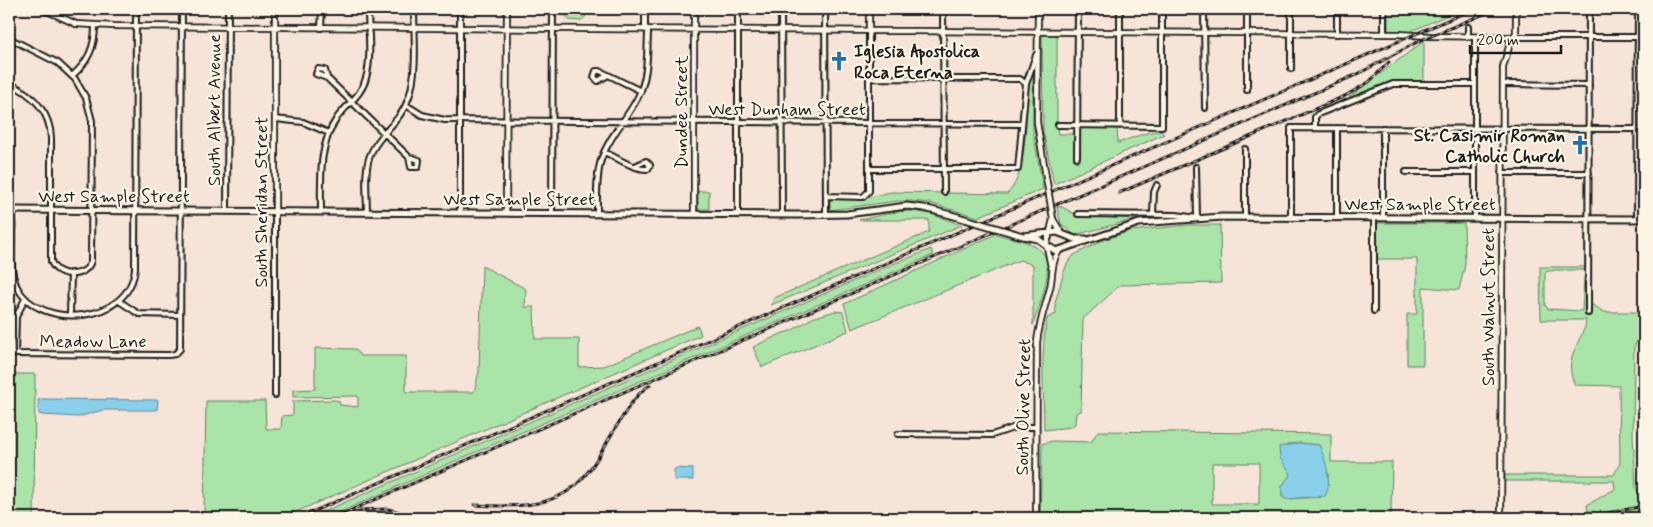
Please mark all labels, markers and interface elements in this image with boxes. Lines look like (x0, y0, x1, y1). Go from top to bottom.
scale bar (1470, 22, 1562, 54)
text: 200 m (1478, 31, 1519, 51)
street label: South Albert Avenue (203, 34, 227, 186)
place label: Iglesia Apostolica Roca Eterna (854, 40, 980, 85)
church icon: Iglesia Apostolica Roca Eterna (828, 50, 850, 72)
street label: Dundee Street (670, 55, 694, 169)
street label: West Dunham Street (708, 98, 866, 122)
street label: South Sheridan Street (250, 116, 274, 288)
place label: St. Casimir Roman Catholic Church (1414, 124, 1565, 169)
church icon: St. Casimir Roman Catholic Church (1569, 134, 1591, 156)
street label: West Sample Street (38, 185, 190, 209)
street label: West Sample Street (443, 188, 595, 212)
street label: West Sample Street (1344, 193, 1496, 217)
street label: South Walnut Street (1477, 228, 1501, 386)
street label: Meadow Lane (39, 330, 147, 354)
street label: South Olive Street (1011, 338, 1037, 476)

